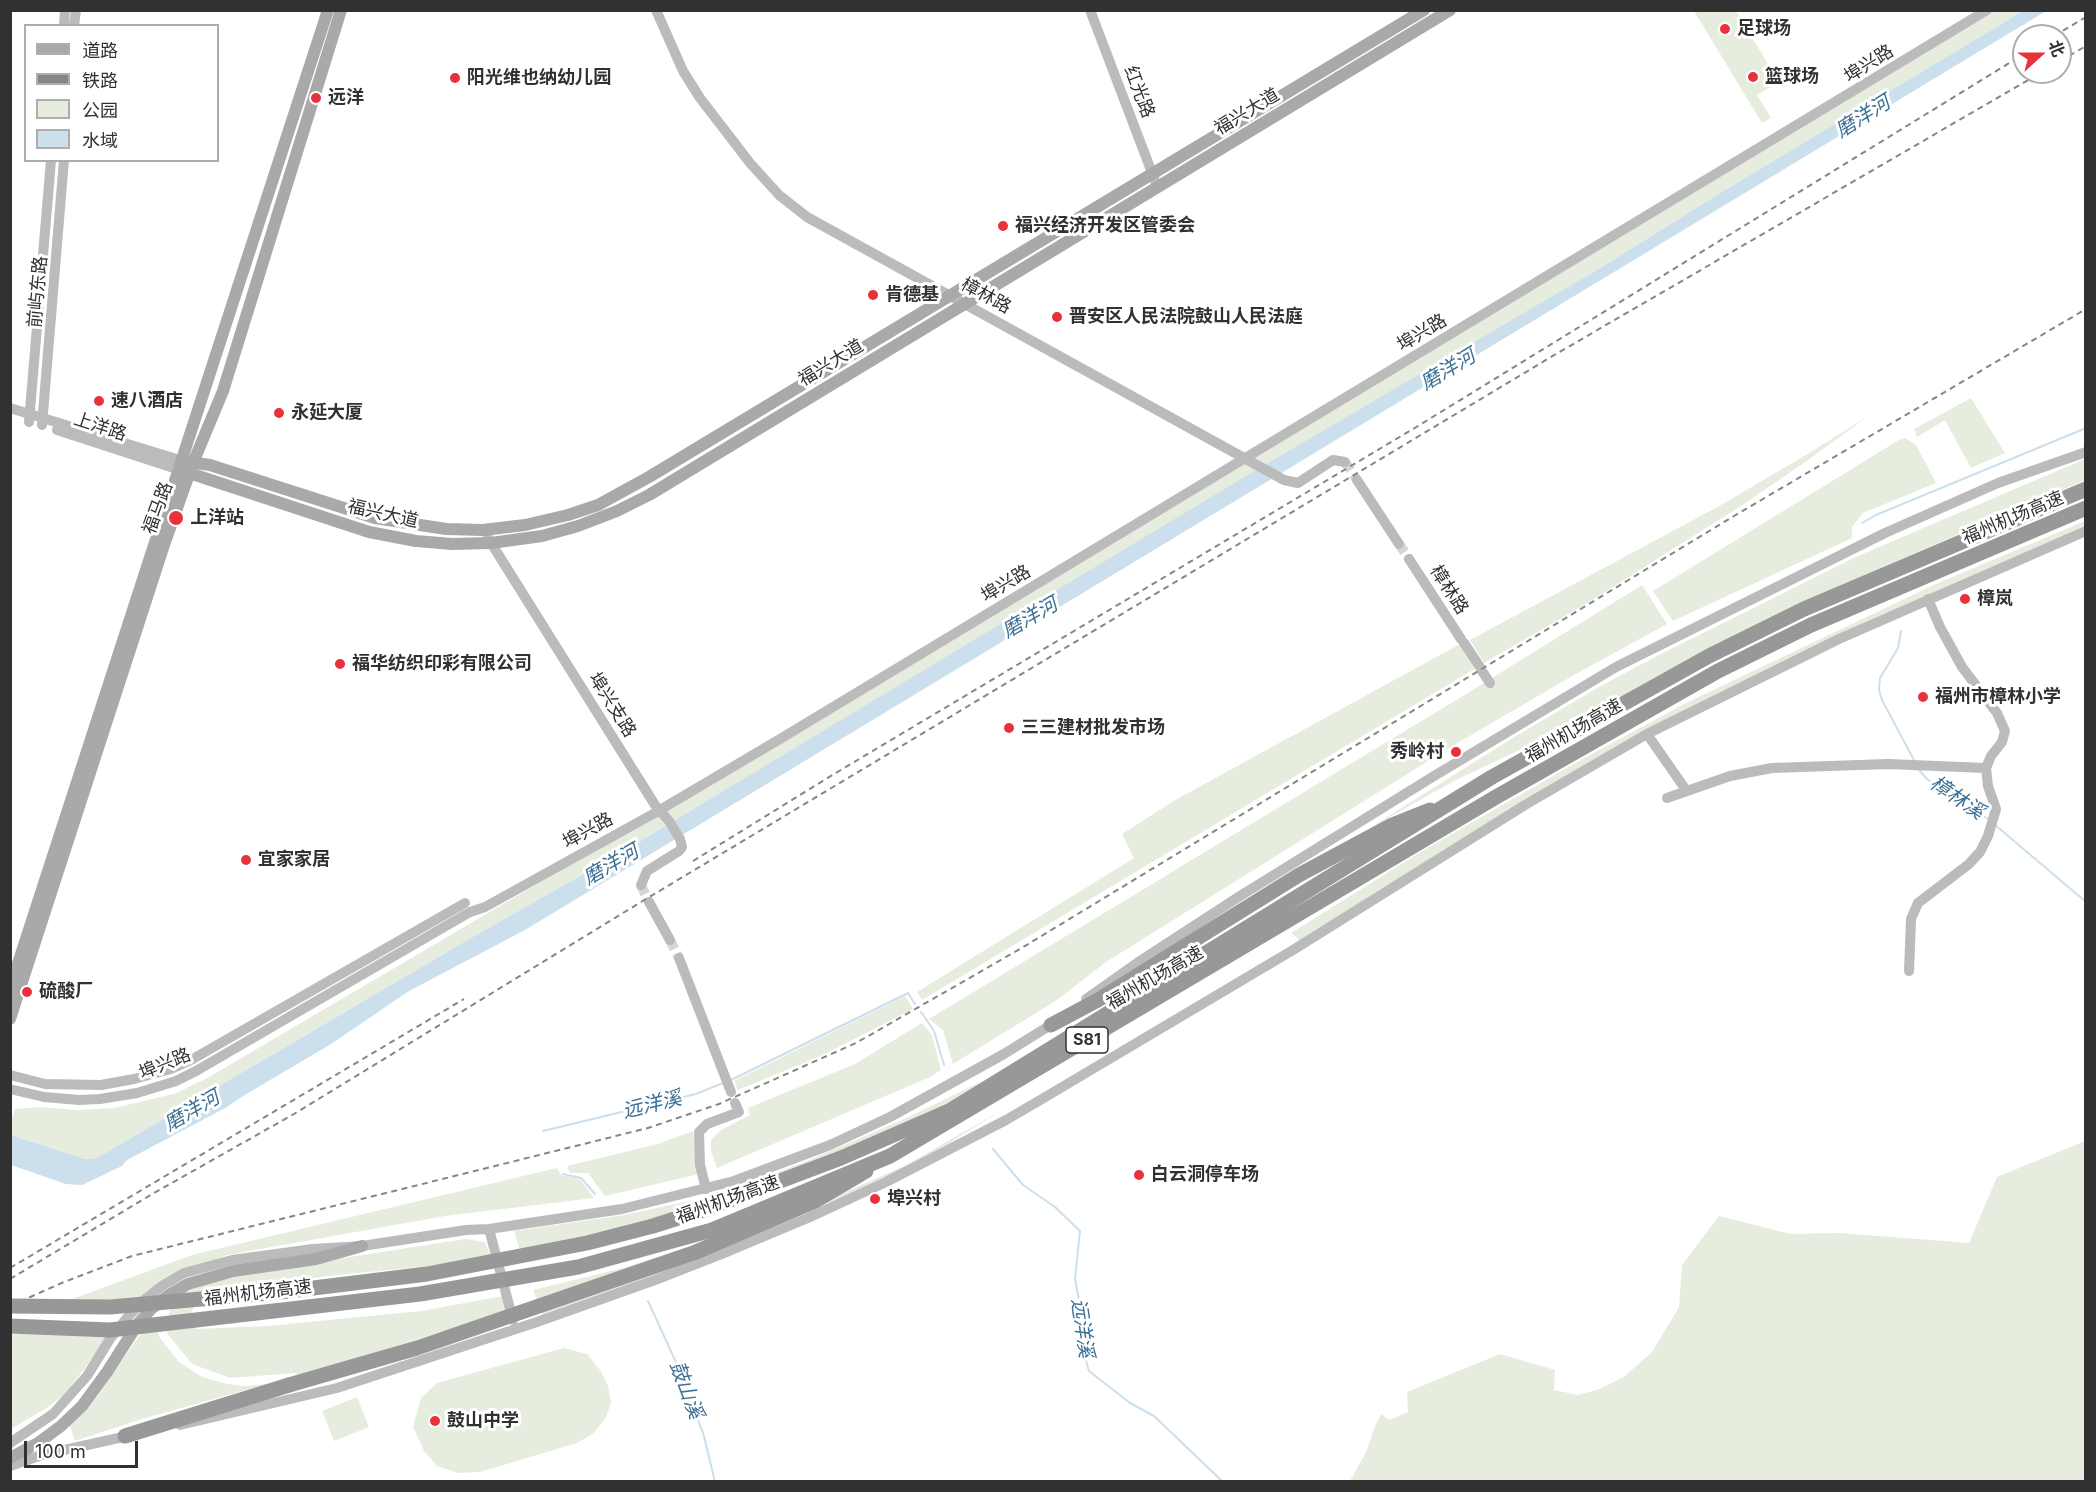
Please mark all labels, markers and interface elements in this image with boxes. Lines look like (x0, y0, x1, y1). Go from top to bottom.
place label: 足球场 (1737, 18, 1791, 40)
marker: 足球场 (1718, 22, 1732, 36)
legend (24, 24, 219, 162)
north arrow (2012, 24, 2072, 84)
text: 北 (2045, 37, 2069, 59)
text: 道路 (82, 40, 118, 61)
street label: 埠兴路 (1840, 41, 1898, 87)
street label: 红光路 (1119, 63, 1159, 121)
place label: 篮球场 (1765, 66, 1819, 88)
place label: 阳光维也纳幼儿园 (467, 67, 611, 89)
text: 铁路 (82, 70, 118, 91)
marker: 篮球场 (1746, 70, 1760, 84)
marker: 阳光维也纳幼儿园 (448, 71, 462, 85)
street label: 福兴大道 (1211, 84, 1283, 140)
place label: 远洋 (328, 87, 364, 109)
marker: 远洋 (309, 91, 323, 105)
water label: 磨洋河 (1831, 91, 1895, 143)
text: 公园 (82, 100, 118, 121)
text: 水域 (82, 130, 118, 151)
place label: 福兴经济开发区管委会 (1015, 215, 1195, 237)
marker: 福兴经济开发区管委会 (996, 219, 1010, 233)
street label: 前屿东路 (24, 255, 52, 329)
street label: 樟林路 (957, 273, 1015, 319)
place label: 肯德基 (885, 284, 939, 306)
marker: 肯德基 (866, 288, 880, 302)
place label: 晋安区人民法院鼓山人民法庭 (1069, 306, 1303, 328)
marker: 晋安区人民法院鼓山人民法庭 (1050, 310, 1064, 324)
street label: 埠兴路 (1393, 310, 1451, 356)
street label: 福兴大道 (795, 335, 867, 391)
water label: 磨洋河 (1416, 344, 1480, 396)
place label: 速八酒店 (111, 390, 183, 412)
marker: 速八酒店 (92, 394, 106, 408)
place label: 永延大厦 (291, 402, 363, 424)
marker: 永延大厦 (272, 406, 286, 420)
street label: 上洋路 (71, 408, 129, 446)
street label: 福马路 (139, 479, 177, 537)
street label: 福州机场高速 (1959, 487, 2067, 549)
street label: 福兴大道 (345, 495, 421, 533)
place label: 上洋站 (190, 507, 244, 529)
marker: 上洋站 (167, 509, 185, 527)
street label: 埠兴路 (977, 561, 1035, 607)
street label: 樟林路 (1425, 561, 1473, 619)
place label: 樟岚 (1977, 588, 2013, 610)
marker: 樟岚 (1958, 592, 1972, 606)
water label: 磨洋河 (998, 593, 1062, 643)
place label: 福华纺织印彩有限公司 (352, 653, 532, 675)
marker: 福华纺织印彩有限公司 (333, 657, 347, 671)
street label: 埠兴支路 (584, 669, 640, 741)
place label: 福州市樟林小学 (1935, 686, 2061, 708)
marker: 福州市樟林小学 (1916, 690, 1930, 704)
street label: 福州机场高速 (1522, 695, 1626, 767)
place label: 三三建材批发市场 (1021, 717, 1165, 739)
marker: 三三建材批发市场 (1002, 721, 1016, 735)
place label: 秀岭村 (1390, 741, 1444, 763)
marker: 秀岭村 (1449, 745, 1463, 759)
water label: 樟林溪 (1925, 771, 1989, 825)
street label: 埠兴路 (559, 808, 617, 854)
water label: 磨洋河 (579, 840, 643, 890)
place label: 宜家家居 (258, 849, 330, 871)
marker: 宜家家居 (239, 853, 253, 867)
street label: 福州机场高速 (1103, 942, 1207, 1014)
place label: 硫酸厂 (39, 981, 93, 1003)
marker: 硫酸厂 (20, 985, 34, 999)
road number: S81 (1066, 1027, 1108, 1053)
street label: 埠兴路 (136, 1044, 194, 1084)
water label: 磨洋河 (160, 1086, 224, 1136)
water label: 远洋溪 (620, 1086, 684, 1124)
place label: 白云洞停车场 (1151, 1164, 1259, 1186)
marker: 白云洞停车场 (1132, 1168, 1146, 1182)
street label: 福州机场高速 (674, 1171, 782, 1229)
place label: 埠兴村 (887, 1188, 941, 1210)
marker: 埠兴村 (868, 1192, 882, 1206)
street label: 福州机场高速 (203, 1276, 313, 1310)
water label: 远洋溪 (1066, 1297, 1098, 1359)
water label: 鼓山溪 (664, 1358, 708, 1422)
place label: 鼓山中学 (447, 1410, 519, 1432)
marker: 鼓山中学 (428, 1414, 442, 1428)
scale bar (27, 1429, 141, 1467)
text: 100 m (35, 1441, 86, 1462)

